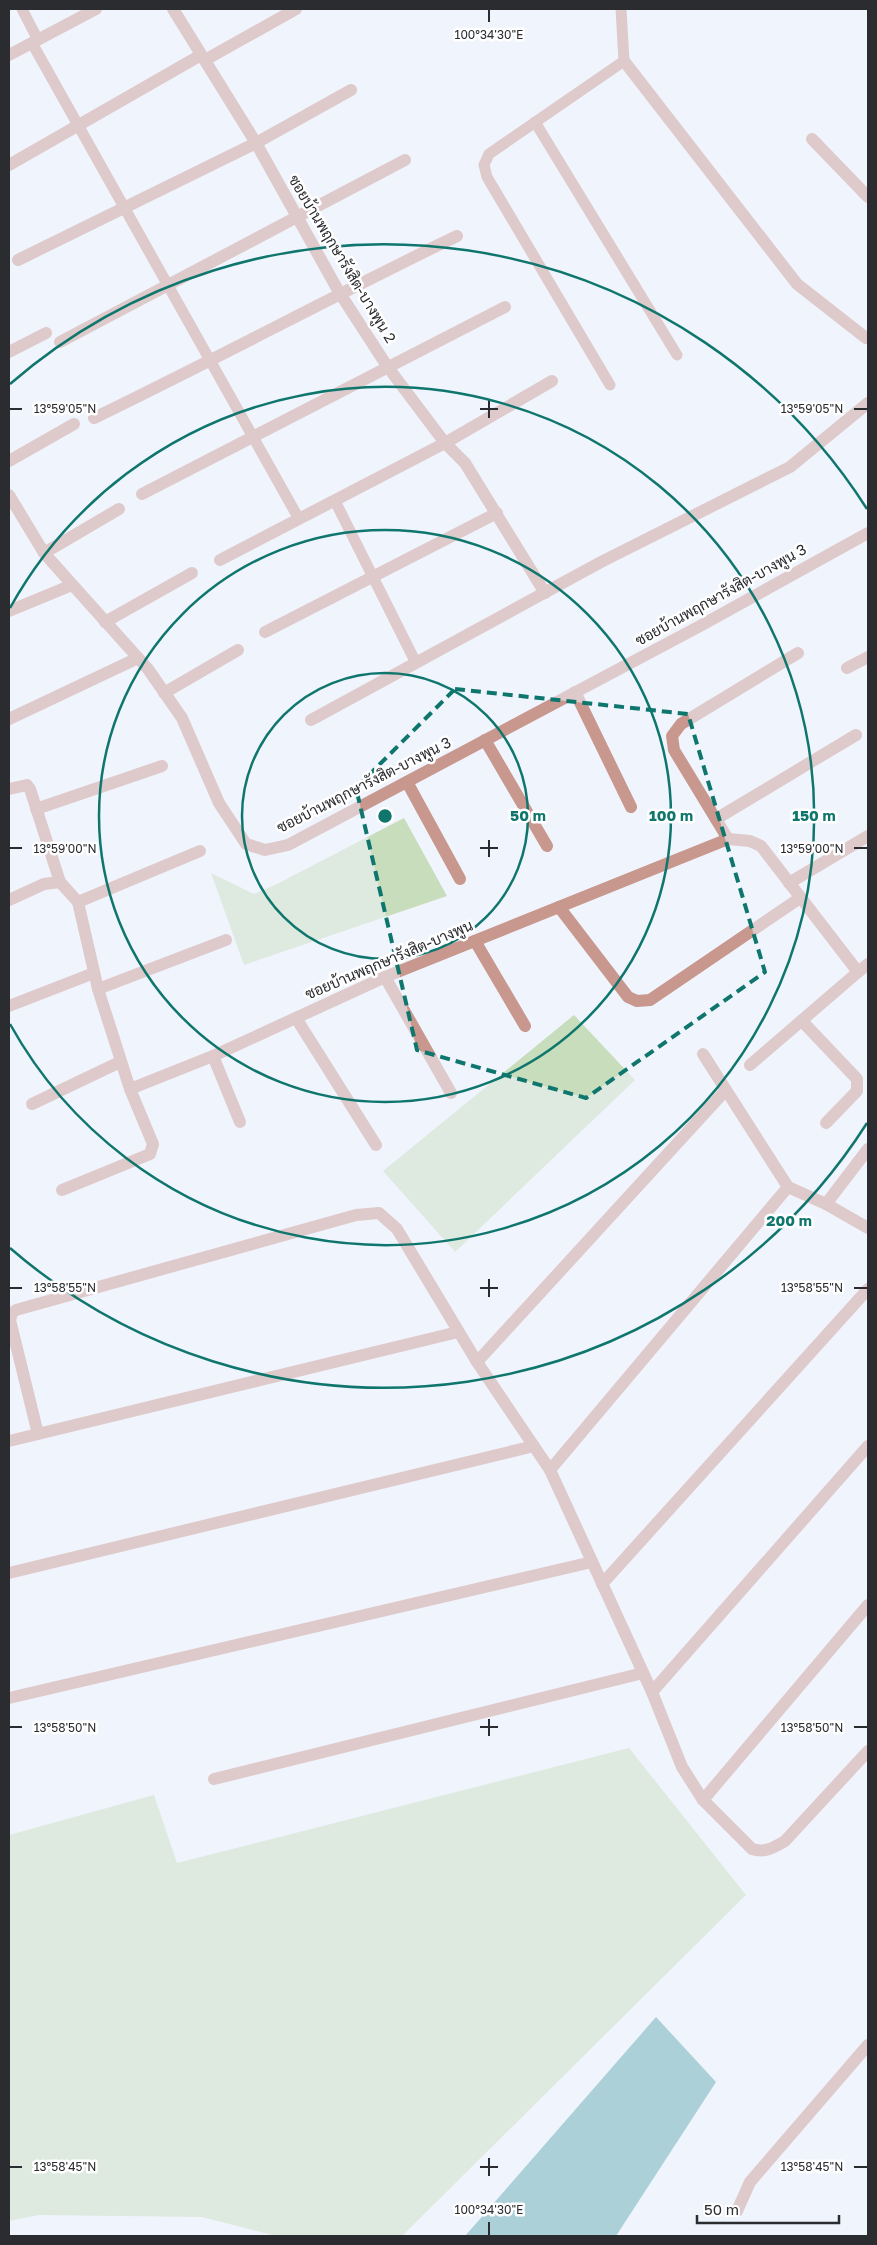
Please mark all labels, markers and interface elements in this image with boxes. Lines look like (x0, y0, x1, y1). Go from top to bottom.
text: 100°34'30"E (455, 27, 523, 42)
street label: ซอยบ้านพฤกษารังสิต-บางพูน 2 (284, 171, 400, 347)
text: 13°59'05"N (34, 401, 96, 416)
text: 13°59'05"N (781, 401, 843, 416)
street label: ซอยบ้านพฤกษารังสิต-บางพูน 3 (632, 539, 810, 651)
street label: ซอยบ้านพฤกษารังสิต-บางพูน 3 (274, 732, 454, 838)
text: 50 m (510, 806, 546, 824)
text: 100 m (649, 806, 693, 824)
text: 150 m (792, 806, 836, 824)
centre of rings (376, 807, 394, 825)
text: 13°59'00"N (33, 841, 97, 856)
text: 13°59'00"N (780, 841, 844, 856)
street label: ซอยบ้านพฤกษารังสิต-บางพูน (302, 916, 476, 1004)
text: 200 m (766, 1211, 812, 1229)
text: 13°58'55"N (34, 1280, 96, 1295)
text: 13°58'55"N (781, 1280, 843, 1295)
text: 13°58'50"N (34, 1720, 96, 1735)
text: 13°58'50"N (781, 1720, 843, 1735)
text: 13°58'45"N (34, 2159, 96, 2174)
text: 13°58'45"N (781, 2159, 843, 2174)
scale bar (697, 2192, 840, 2224)
text: 50 m (704, 2200, 739, 2218)
text: 100°34'30"E (455, 2202, 523, 2217)

